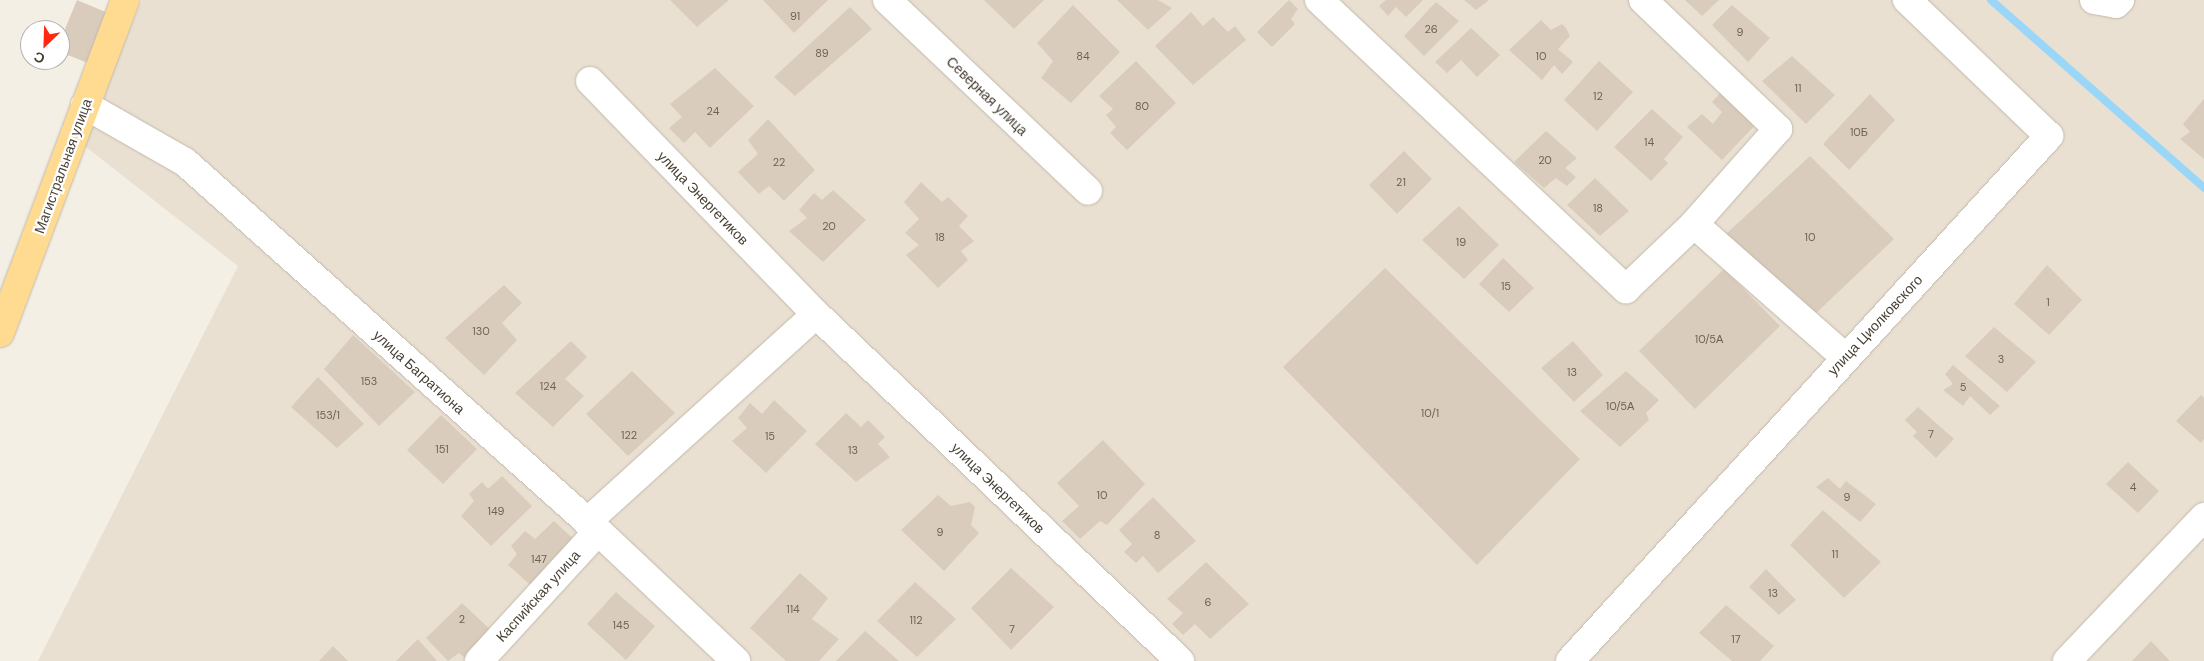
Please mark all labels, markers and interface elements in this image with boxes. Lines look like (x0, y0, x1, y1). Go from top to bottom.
house number: 91 (790, 9, 800, 23)
north arrow (20, 20, 70, 70)
house number: 26 (1424, 22, 1438, 36)
house number: 9 (1737, 25, 1743, 39)
house number: 89 (815, 46, 829, 60)
text: С (31, 48, 48, 68)
house number: 84 (1076, 49, 1090, 63)
house number: 10 (1536, 49, 1546, 63)
street label: Северная улица (943, 53, 1031, 139)
house number: 11 (1795, 81, 1801, 95)
house number: 12 (1593, 89, 1603, 103)
street label: Магистральная улица (31, 96, 95, 236)
house number: 80 (1135, 99, 1149, 113)
house number: 24 (707, 104, 719, 118)
house number: 10Б (1850, 125, 1868, 139)
house number: 14 (1644, 135, 1654, 149)
street label: улица Энергетиков (654, 148, 752, 248)
house number: 20 (1538, 153, 1552, 167)
house number: 22 (773, 155, 785, 169)
house number: 21 (1396, 175, 1406, 189)
house number: 18 (1593, 201, 1603, 215)
house number: 20 (822, 219, 836, 233)
house number: 18 (935, 230, 945, 244)
house number: 10 (1805, 230, 1815, 244)
house number: 19 (1456, 235, 1466, 249)
street label: улица Циолковского (1824, 271, 1926, 379)
house number: 15 (1501, 279, 1511, 293)
house number: 1 (2046, 295, 2050, 309)
house number: 130 (472, 324, 490, 338)
street label: улица Багратиона (370, 327, 468, 417)
house number: 10/5А (1695, 332, 1723, 346)
house number: 3 (1998, 352, 2004, 366)
house number: 13 (1567, 365, 1577, 379)
house number: 153 (361, 374, 377, 388)
house number: 124 (540, 379, 556, 393)
house number: 5 (1960, 380, 1966, 394)
house number: 10/5А (1606, 399, 1634, 413)
house number: 10/1 (1421, 406, 1439, 420)
house number: 153/1 (316, 408, 340, 422)
house number: 7 (1928, 427, 1934, 441)
house number: 122 (621, 428, 637, 442)
house number: 15 (765, 429, 775, 443)
street label: улица Энергетиков (948, 439, 1048, 537)
house number: 151 (435, 442, 449, 456)
house number: 13 (848, 443, 858, 457)
house number: 4 (2130, 480, 2136, 494)
house number: 10 (1097, 488, 1107, 502)
house number: 9 (1844, 490, 1850, 504)
house number: 149 (487, 504, 505, 518)
house number: 9 (937, 525, 943, 539)
house number: 8 (1154, 528, 1160, 542)
street label: Каспийская улица (493, 547, 583, 645)
house number: 11 (1832, 547, 1838, 561)
house number: 147 (531, 552, 547, 566)
house number: 13 (1768, 586, 1778, 600)
house number: 6 (1205, 595, 1211, 609)
house number: 114 (786, 602, 800, 616)
house number: 2 (459, 612, 465, 626)
house number: 112 (909, 613, 923, 627)
house number: 145 (613, 618, 629, 632)
house number: 7 (1009, 622, 1015, 636)
house number: 17 (1731, 632, 1741, 646)

